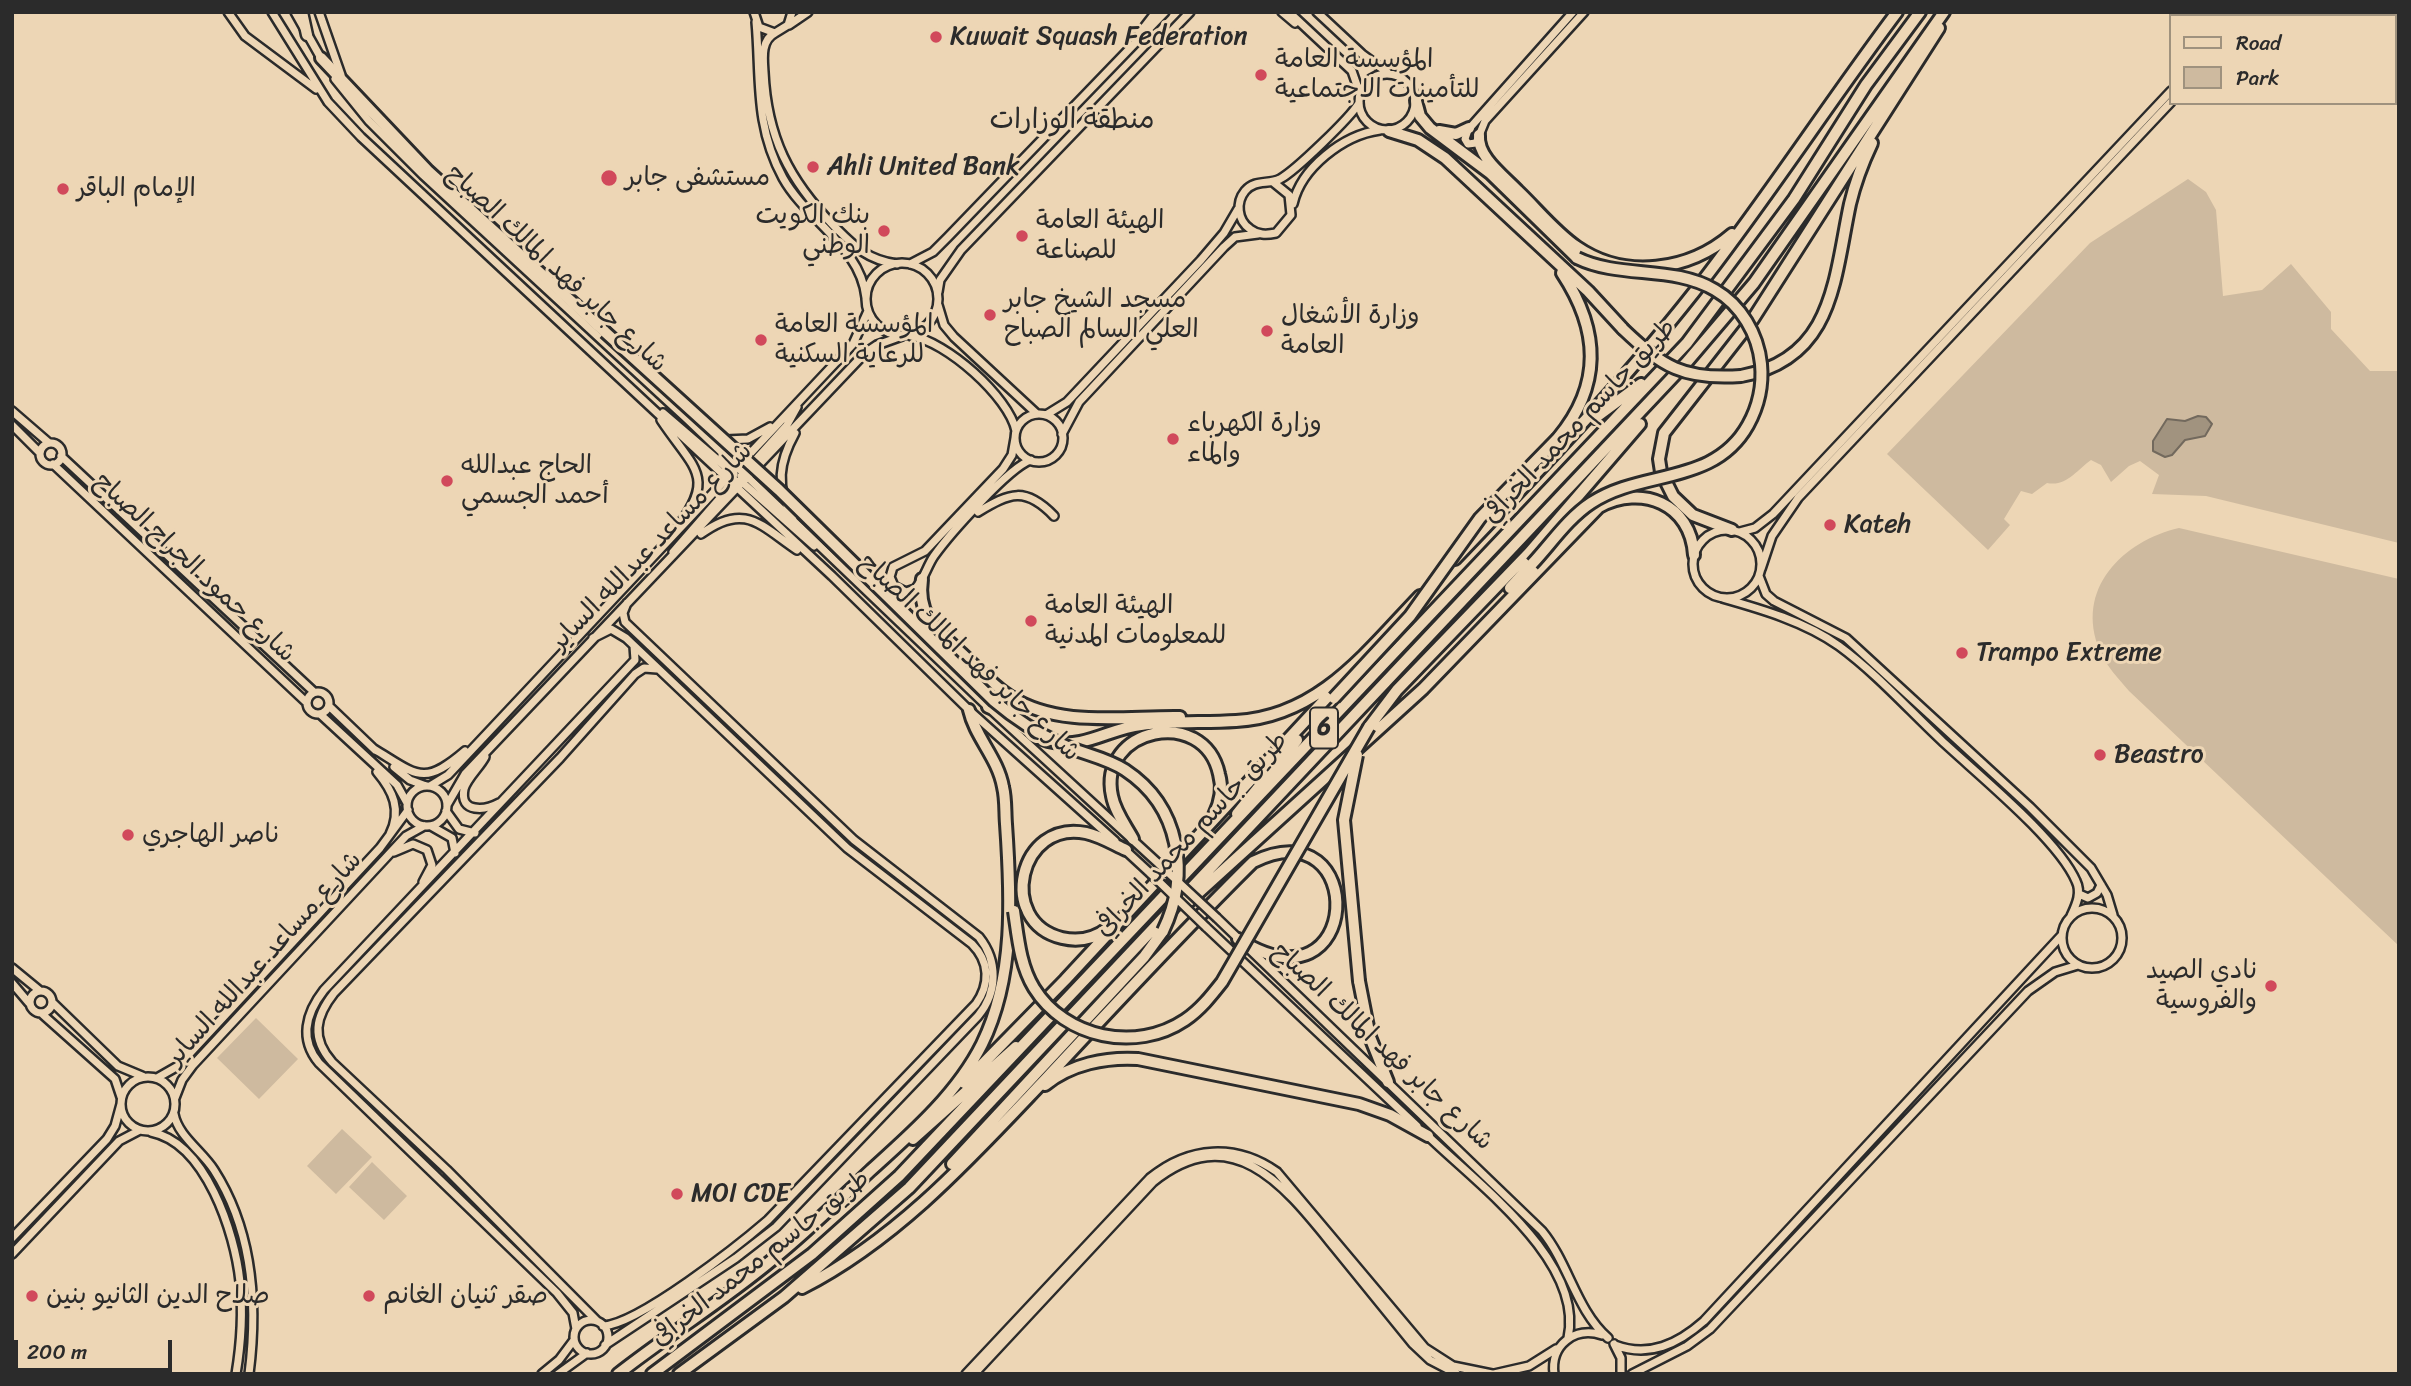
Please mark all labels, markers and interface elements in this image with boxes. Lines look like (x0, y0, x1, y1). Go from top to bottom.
legend (2170, 14, 2397, 105)
place label: Kuwait Squash Federation (950, 21, 1248, 53)
text: Road (2236, 24, 2281, 62)
marker: Kuwait Squash Federation (928, 29, 944, 45)
place label: المؤسسة العامة للتأمينات الاجتماعية (1275, 44, 1479, 106)
text: Park (2236, 59, 2279, 97)
marker: المؤسسة العامة للتأمينات الاجتماعية (1253, 67, 1269, 83)
district label: منطقة الوزارات (989, 104, 1155, 138)
place label: Ahli United Bank (827, 151, 1020, 183)
street label: شارع جابر فهد المالك الصباح (439, 158, 673, 380)
marker: Ahli United Bank (805, 159, 821, 175)
place label: مستشفى جابر (625, 162, 770, 194)
marker: مستشفى جابر (599, 168, 619, 188)
place label: الإمام الباقر (77, 173, 196, 205)
marker: الإمام الباقر (55, 181, 71, 197)
place label: بنك الكويت الوطني (756, 200, 870, 262)
place label: الهيئة العامة للصناعة (1036, 205, 1164, 266)
marker: بنك الكويت الوطني (876, 223, 892, 239)
marker: الهيئة العامة للصناعة (1014, 228, 1030, 244)
place label: مسجد الشيخ جابر العلي السالم الصباح (1004, 284, 1199, 346)
place label: وزارة الأشغال العامة (1281, 300, 1420, 362)
marker: مسجد الشيخ جابر العلي السالم الصباح (982, 307, 998, 323)
place label: المؤسسة العامة للرعاية السكنية (775, 309, 933, 370)
street label: طريق جاسم محمد الخرافي (1477, 313, 1683, 531)
marker: وزارة الأشغال العامة (1259, 323, 1275, 339)
marker: المؤسسة العامة للرعاية السكنية (753, 332, 769, 348)
place label: وزارة الكهرباء والماء (1187, 408, 1322, 470)
marker: وزارة الكهرباء والماء (1165, 431, 1181, 447)
street label: شارع مساعد عبدالله الساير (545, 436, 759, 658)
place label: الحاج عبدالله أحمد الجسمي (461, 450, 609, 512)
street label: شارع حمود الجراح الصباح (87, 466, 301, 670)
marker: الحاج عبدالله أحمد الجسمي (439, 473, 455, 489)
place label: Kateh (1844, 509, 1911, 541)
marker: Kateh (1822, 517, 1838, 533)
street label: شارع جابر فهد المالك الصباح (852, 547, 1086, 769)
place label: الهيئة العامة للمعلومات المدنية (1045, 590, 1226, 652)
marker: الهيئة العامة للمعلومات المدنية (1023, 613, 1039, 629)
place label: Trampo Extreme (1976, 637, 2162, 669)
marker: Trampo Extreme (1954, 645, 1970, 661)
road number: 6 (1310, 708, 1338, 748)
street label: طريق جاسم محمد الخرافي (1089, 726, 1295, 944)
place label: Beastro (2114, 739, 2204, 771)
marker: Beastro (2092, 747, 2108, 763)
place label: ناصر الهاجري (142, 819, 281, 851)
marker: ناصر الهاجري (120, 827, 136, 843)
street label: شارع مساعد عبدالله الساير (161, 846, 369, 1072)
street label: شارع جابر فهد المالك الصباح (1265, 936, 1499, 1158)
place label: نادي الصيد والفروسية (2146, 955, 2257, 1016)
marker: نادي الصيد والفروسية (2263, 978, 2279, 994)
street label: طريق جاسم محمد الخرافي (645, 1164, 877, 1354)
place label: MOI CDE (691, 1178, 790, 1210)
marker: MOI CDE (669, 1186, 685, 1202)
place label: صلاح الدين الثانيو بنين (46, 1280, 270, 1312)
place label: صقر ثنيان الغانم (383, 1280, 548, 1312)
marker: صلاح الدين الثانيو بنين (24, 1288, 40, 1304)
marker: صقر ثنيان الغانم (361, 1288, 377, 1304)
scale bar (18, 1326, 175, 1370)
text: 200 m (27, 1333, 87, 1371)

